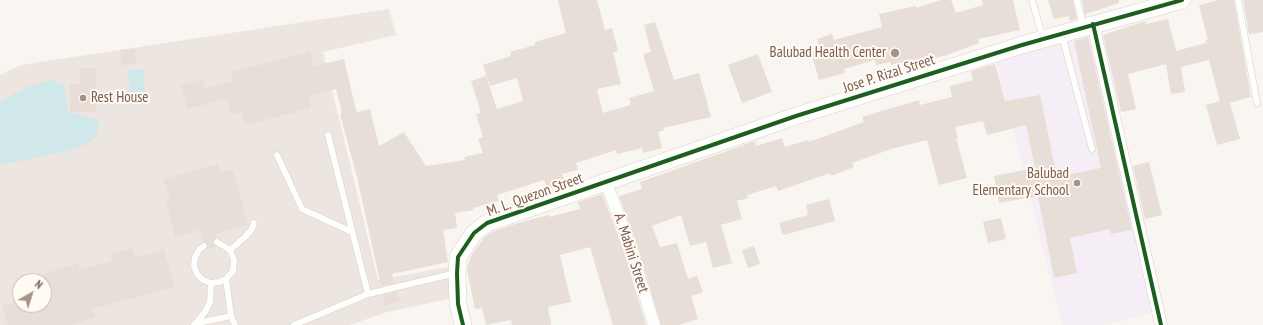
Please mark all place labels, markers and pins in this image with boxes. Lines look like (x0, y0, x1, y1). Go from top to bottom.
place label: Balubad Health Center (770, 44, 886, 62)
marker: Balubad Health Center (889, 47, 901, 59)
place label: Rest House (91, 89, 148, 107)
marker: Rest House (78, 93, 88, 103)
place label: Balubad Elementary School (972, 165, 1069, 200)
marker: Balubad Elementary School (1072, 178, 1082, 188)

